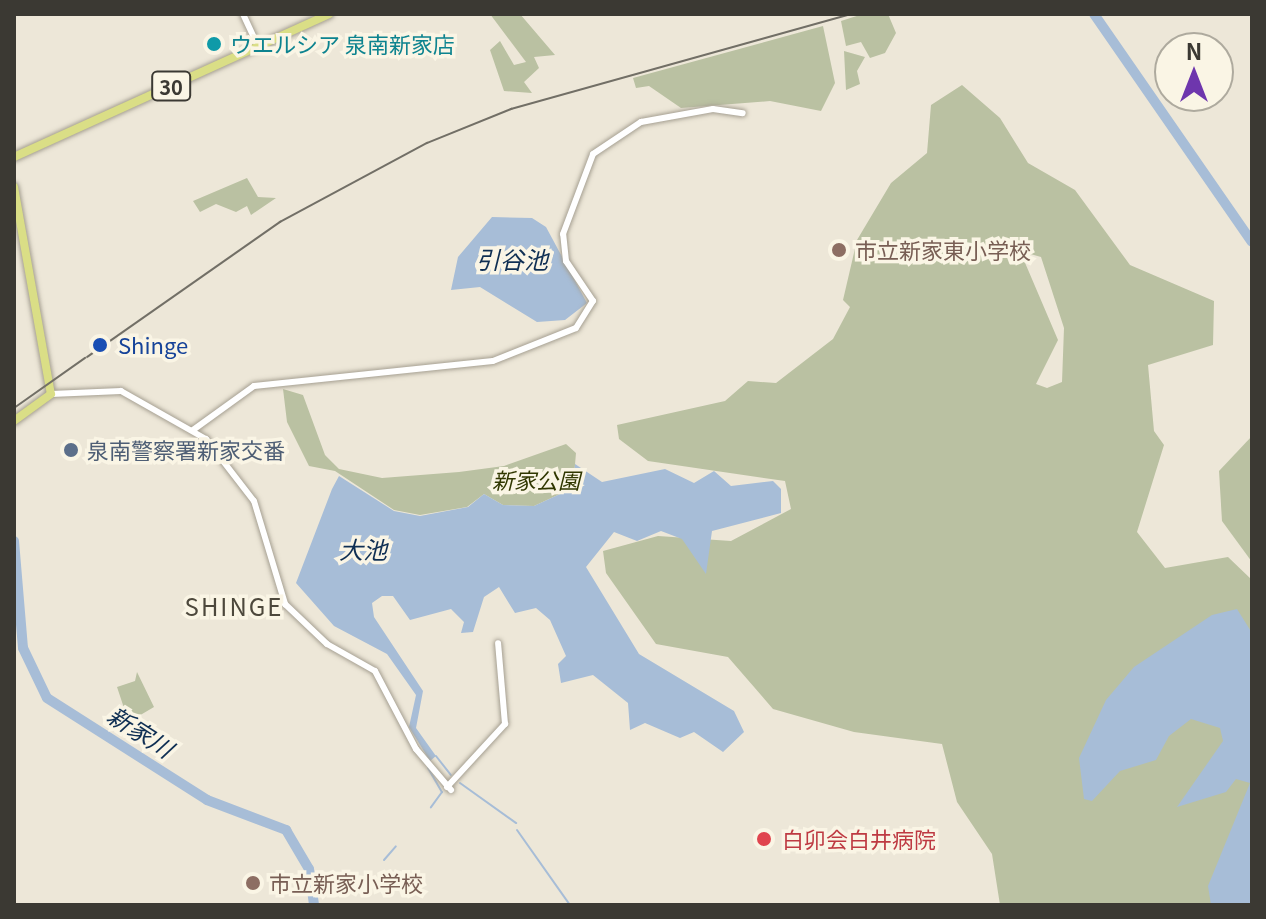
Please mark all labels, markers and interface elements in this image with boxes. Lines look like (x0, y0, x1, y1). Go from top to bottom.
place label: ウエルシア 泉南新家店 (230, 31, 455, 57)
north arrow (1154, 32, 1234, 112)
text: N (1186, 34, 1202, 66)
marker: ウエルシア 泉南新家店 (205, 35, 223, 53)
road number: 30 (151, 70, 191, 102)
place label: 市立新家東小学校 (855, 237, 1031, 263)
marker: 市立新家東小学校 (830, 241, 848, 259)
water label: 引谷池 (476, 245, 548, 273)
place label: Shinge (118, 332, 188, 358)
marker: Shinge (89, 334, 111, 356)
place label: 泉南警察署新家交番 (87, 437, 285, 463)
marker: 泉南警察署新家交番 (62, 441, 80, 459)
park label: 新家公園 (492, 467, 580, 493)
water label: 大池 (339, 535, 387, 563)
district label: SHINGE (185, 592, 283, 620)
water label: 新家川 (103, 699, 179, 763)
place label: 白卯会白井病院 (782, 826, 936, 852)
marker: 白卯会白井病院 (753, 828, 775, 850)
place label: 市立新家小学校 (269, 870, 423, 896)
marker: 市立新家小学校 (244, 874, 262, 892)

